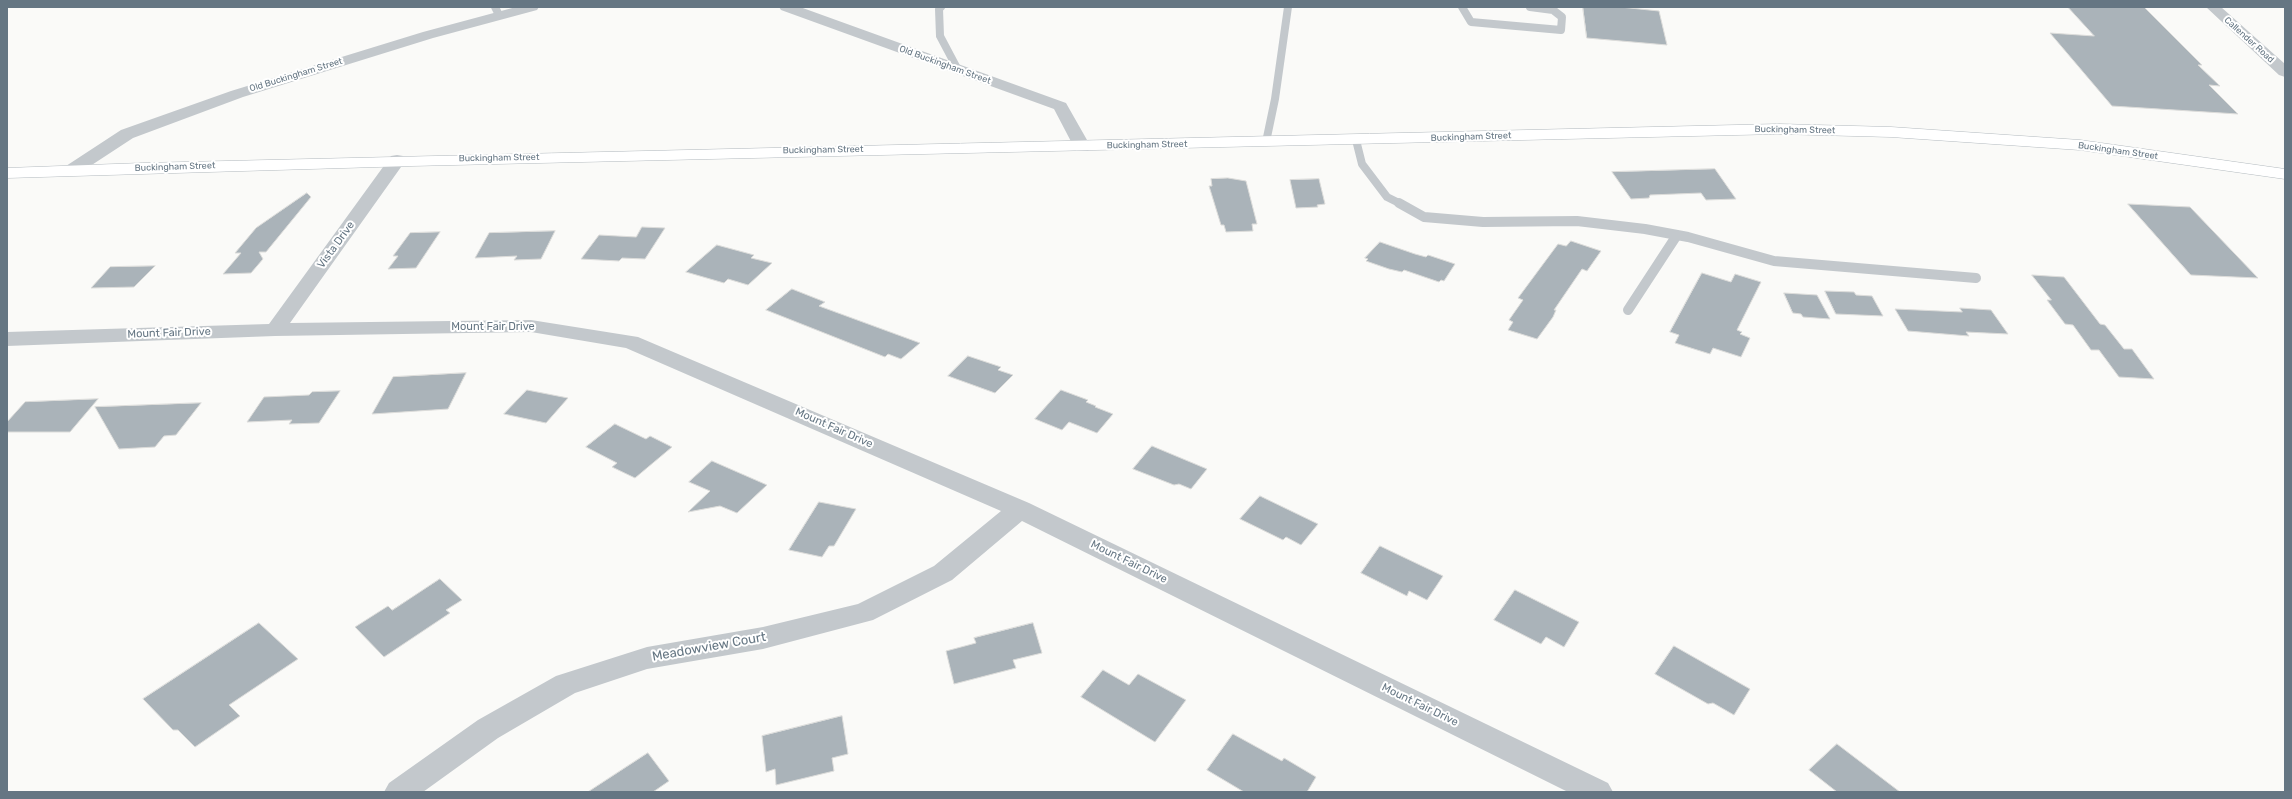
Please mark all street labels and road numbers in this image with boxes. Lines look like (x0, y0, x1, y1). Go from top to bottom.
street label: Callender Road (2222, 15, 2276, 65)
street label: Old Buckingham Street (898, 43, 992, 87)
street label: Old Buckingham Street (248, 56, 344, 94)
street label: Buckingham Street (1755, 124, 1835, 136)
street label: Buckingham Street (1430, 130, 1512, 144)
street label: Buckingham Street (1107, 139, 1187, 151)
street label: Buckingham Street (2077, 140, 2159, 162)
street label: Buckingham Street (783, 144, 863, 156)
street label: Buckingham Street (459, 152, 539, 164)
street label: Buckingham Street (134, 160, 216, 174)
street label: Vista Drive (315, 219, 357, 271)
street label: Mount Fair Drive (451, 320, 535, 334)
street label: Mount Fair Drive (127, 325, 211, 341)
street label: Mount Fair Drive (793, 405, 875, 451)
street label: Mount Fair Drive (1089, 538, 1169, 586)
street label: Meadowview Court (651, 629, 767, 665)
street label: Mount Fair Drive (1380, 681, 1460, 729)

